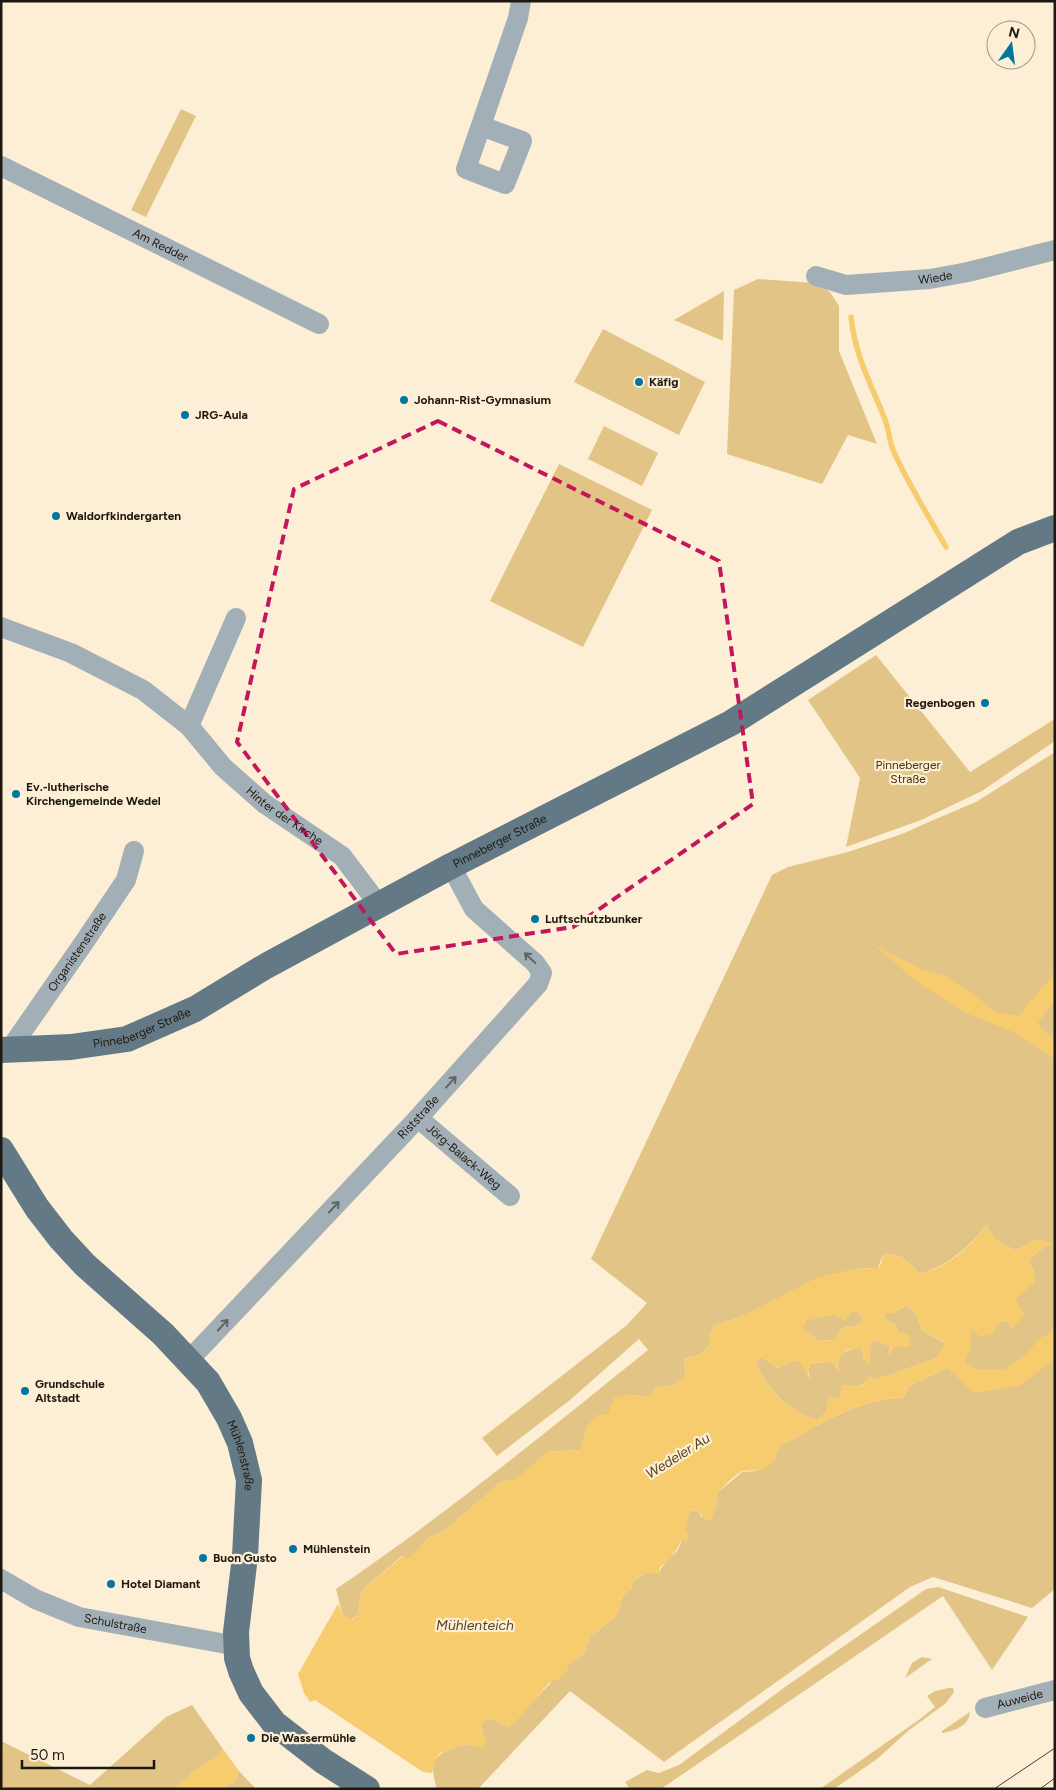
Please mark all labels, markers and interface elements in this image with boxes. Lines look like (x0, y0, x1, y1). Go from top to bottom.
north arrow (986, 20, 1036, 70)
text: N (1007, 23, 1021, 42)
street label: Am Redder (130, 226, 190, 265)
street label: Wiede (918, 268, 954, 287)
place label: Käfig (649, 375, 678, 389)
marker: Käfig (633, 376, 645, 388)
place label: Johann-Rist-Gymnasium (414, 393, 551, 407)
marker: Johann-Rist-Gymnasium (398, 394, 410, 406)
place label: JRG-Aula (195, 408, 248, 422)
marker: JRG-Aula (179, 409, 191, 421)
place label: Waldorfkindergarten (66, 509, 181, 523)
marker: Waldorfkindergarten (50, 510, 62, 522)
place label: Regenbogen (905, 696, 975, 710)
marker: Regenbogen (979, 697, 991, 709)
park label: Pinneberger Straße (876, 758, 940, 786)
place label: Ev.-lutherische Kirchengemeinde Wedel (26, 780, 161, 808)
street label: Hinter der Kirche (243, 784, 326, 848)
marker: Ev.-lutherische Kirchengemeinde Wedel (10, 788, 22, 800)
street label: Pinneberger Straße (450, 811, 549, 871)
street label: Organistenstraße (45, 909, 109, 994)
place label: Luftschutzbunker (545, 912, 643, 926)
marker: Luftschutzbunker (529, 913, 541, 925)
one-way arrow (523, 952, 536, 964)
street label: Pinneberger Straße (92, 1005, 193, 1051)
one-way arrow (445, 1075, 456, 1088)
street label: Riststraße (395, 1092, 442, 1142)
street label: Jörg-Balack-Weg (424, 1121, 504, 1192)
one-way arrow (328, 1200, 340, 1213)
one-way arrow (217, 1319, 229, 1331)
place label: Grundschule Altstadt (35, 1377, 105, 1405)
marker: Grundschule Altstadt (19, 1385, 31, 1397)
street label: Mühlenstraße (224, 1418, 256, 1492)
water label: Wedeler Au (643, 1429, 714, 1482)
place label: Mühlenstein (303, 1542, 370, 1556)
marker: Mühlenstein (287, 1543, 299, 1555)
place label: Buon Gusto (213, 1551, 277, 1565)
marker: Buon Gusto (197, 1552, 209, 1564)
place label: Hotel Diamant (121, 1577, 201, 1591)
marker: Hotel Diamant (105, 1578, 117, 1590)
street label: Schulstraße (83, 1611, 148, 1636)
water label: Mühlenteich (436, 1617, 514, 1634)
street label: Auweide (995, 1686, 1045, 1712)
place label: Die Wassermühle (261, 1731, 356, 1745)
marker: Die Wassermühle (245, 1732, 257, 1744)
scale bar (22, 1738, 155, 1770)
text: 50 m (30, 1746, 65, 1764)

